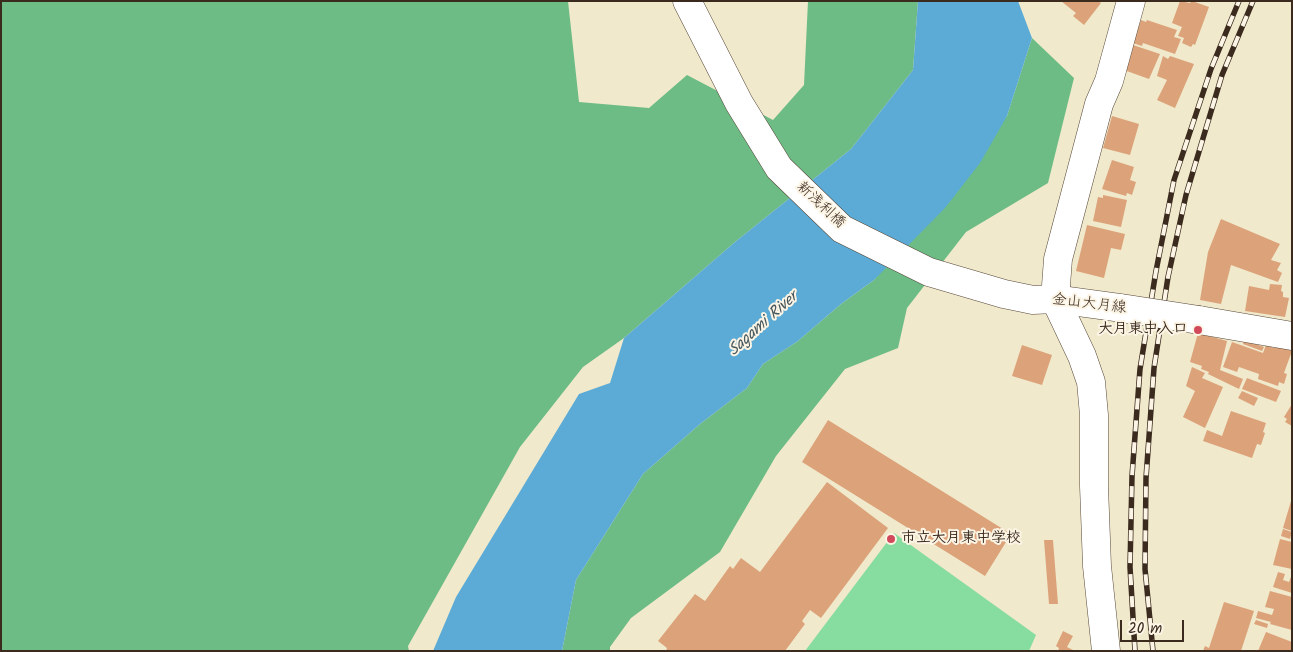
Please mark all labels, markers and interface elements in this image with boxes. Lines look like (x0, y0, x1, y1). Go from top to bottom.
street label: 新浅利橋 (792, 179, 848, 233)
water label: Sagami River (725, 289, 803, 361)
street label: 金山大月線 (1051, 291, 1127, 319)
place label: 大月東中入口 (1098, 321, 1188, 339)
marker: 大月東中入口 (1192, 324, 1204, 336)
place label: 市立大月東中学校 (901, 530, 1021, 548)
marker: 市立大月東中学校 (885, 533, 897, 545)
scale bar (1123, 610, 1187, 642)
text: 20 m (1128, 617, 1162, 641)

